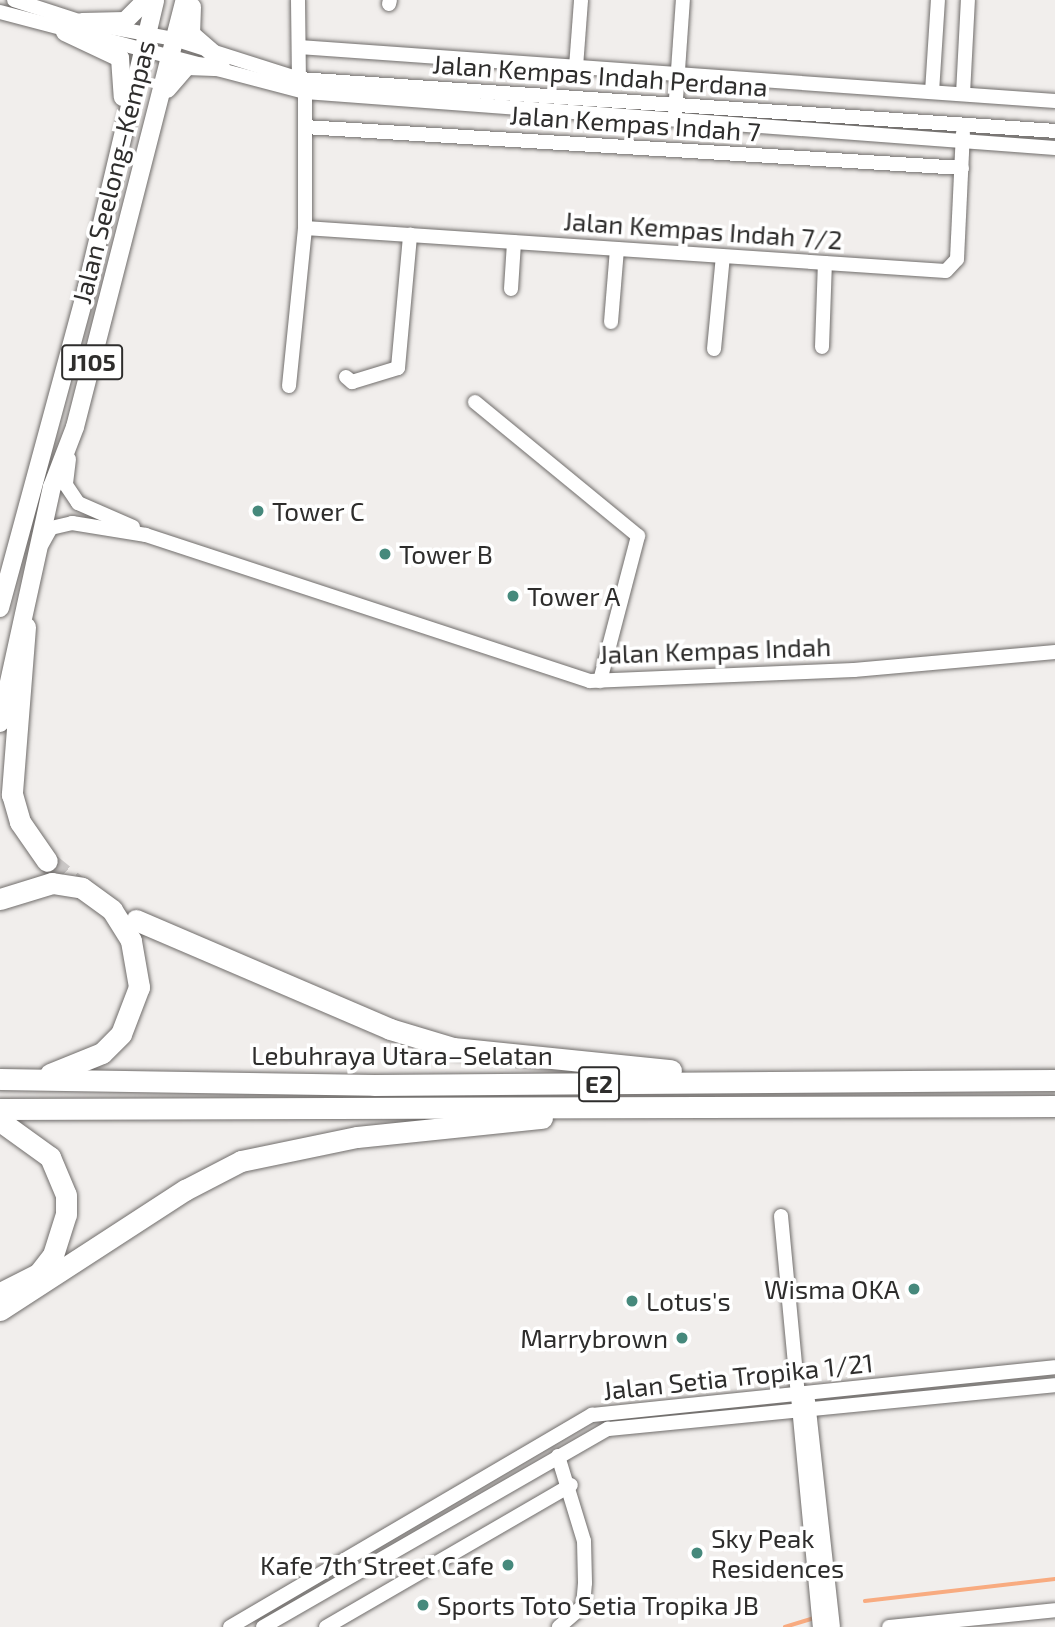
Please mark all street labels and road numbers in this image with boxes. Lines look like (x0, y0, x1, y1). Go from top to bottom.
street label: Jalan Seelong–Kempas (65, 37, 161, 307)
street label: Jalan Kempas Indah Perdana (431, 48, 769, 102)
street label: Jalan Kempas Indah 7 (508, 99, 762, 147)
street label: Jalan Kempas Indah 7/2 (563, 205, 843, 255)
road number: J105 (60, 342, 124, 382)
street label: Jalan Kempas Indah (598, 630, 832, 670)
street label: Lebuhraya Utara–Selatan (251, 1039, 553, 1071)
road number: E2 (578, 1064, 620, 1104)
street label: Jalan Setia Tropika 1/21 (601, 1346, 875, 1406)

